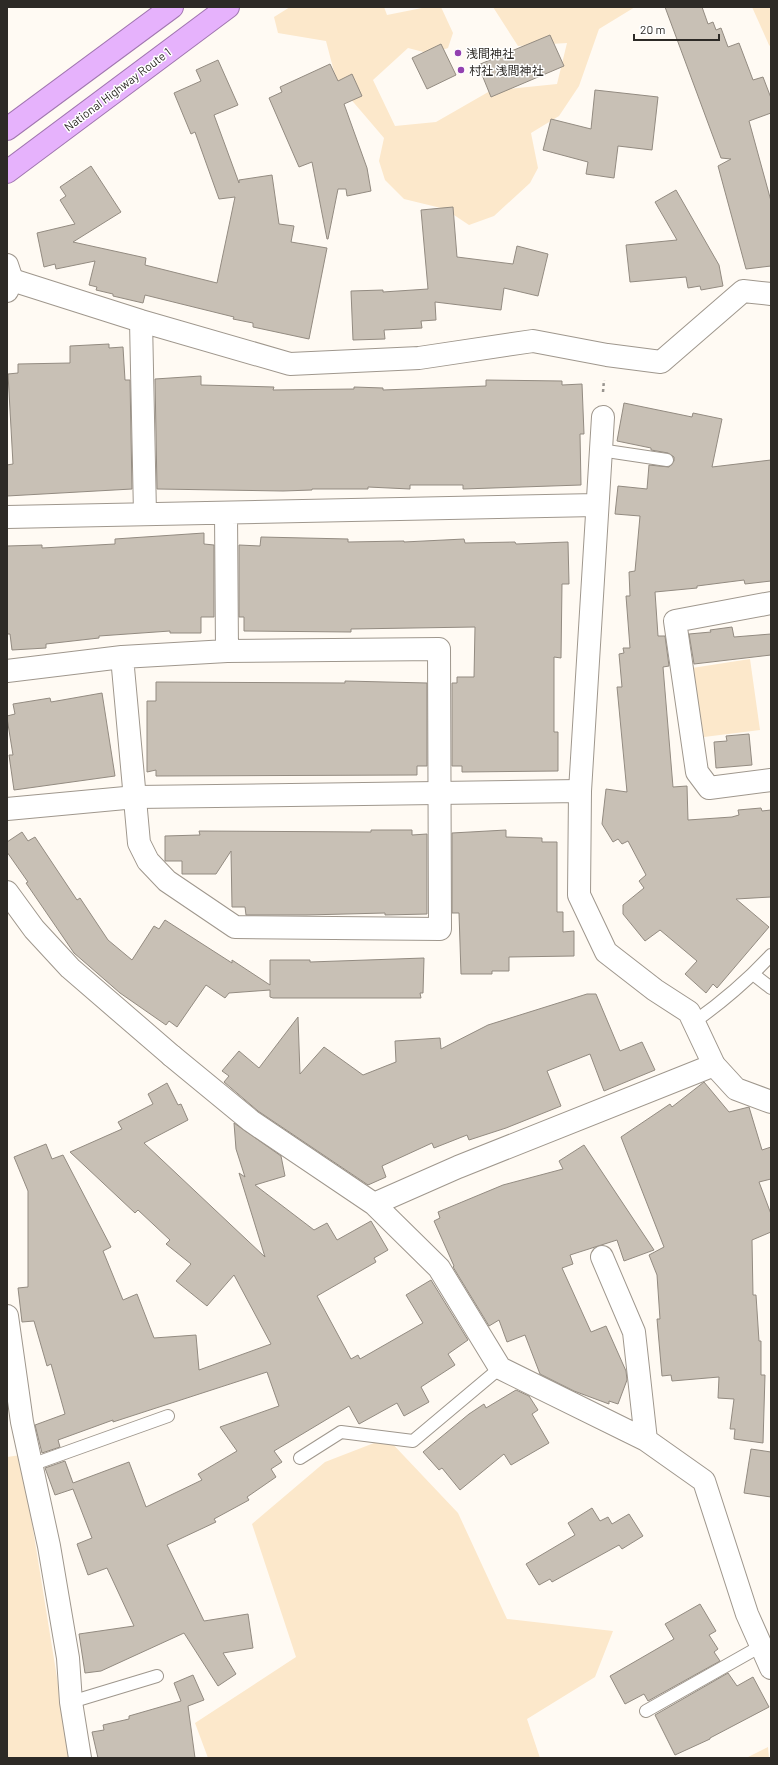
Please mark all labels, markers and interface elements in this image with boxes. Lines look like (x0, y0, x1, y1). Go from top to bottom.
scale bar (634, 16, 719, 42)
text: 20 m (640, 22, 666, 36)
street label: National Highway Route 1 (61, 44, 173, 134)
place label: 浅間神社 (466, 46, 514, 60)
marker: 浅間神社 (453, 48, 463, 58)
place label: 村社 浅間神社 (469, 63, 543, 77)
marker: 村社 浅間神社 (456, 65, 466, 75)

